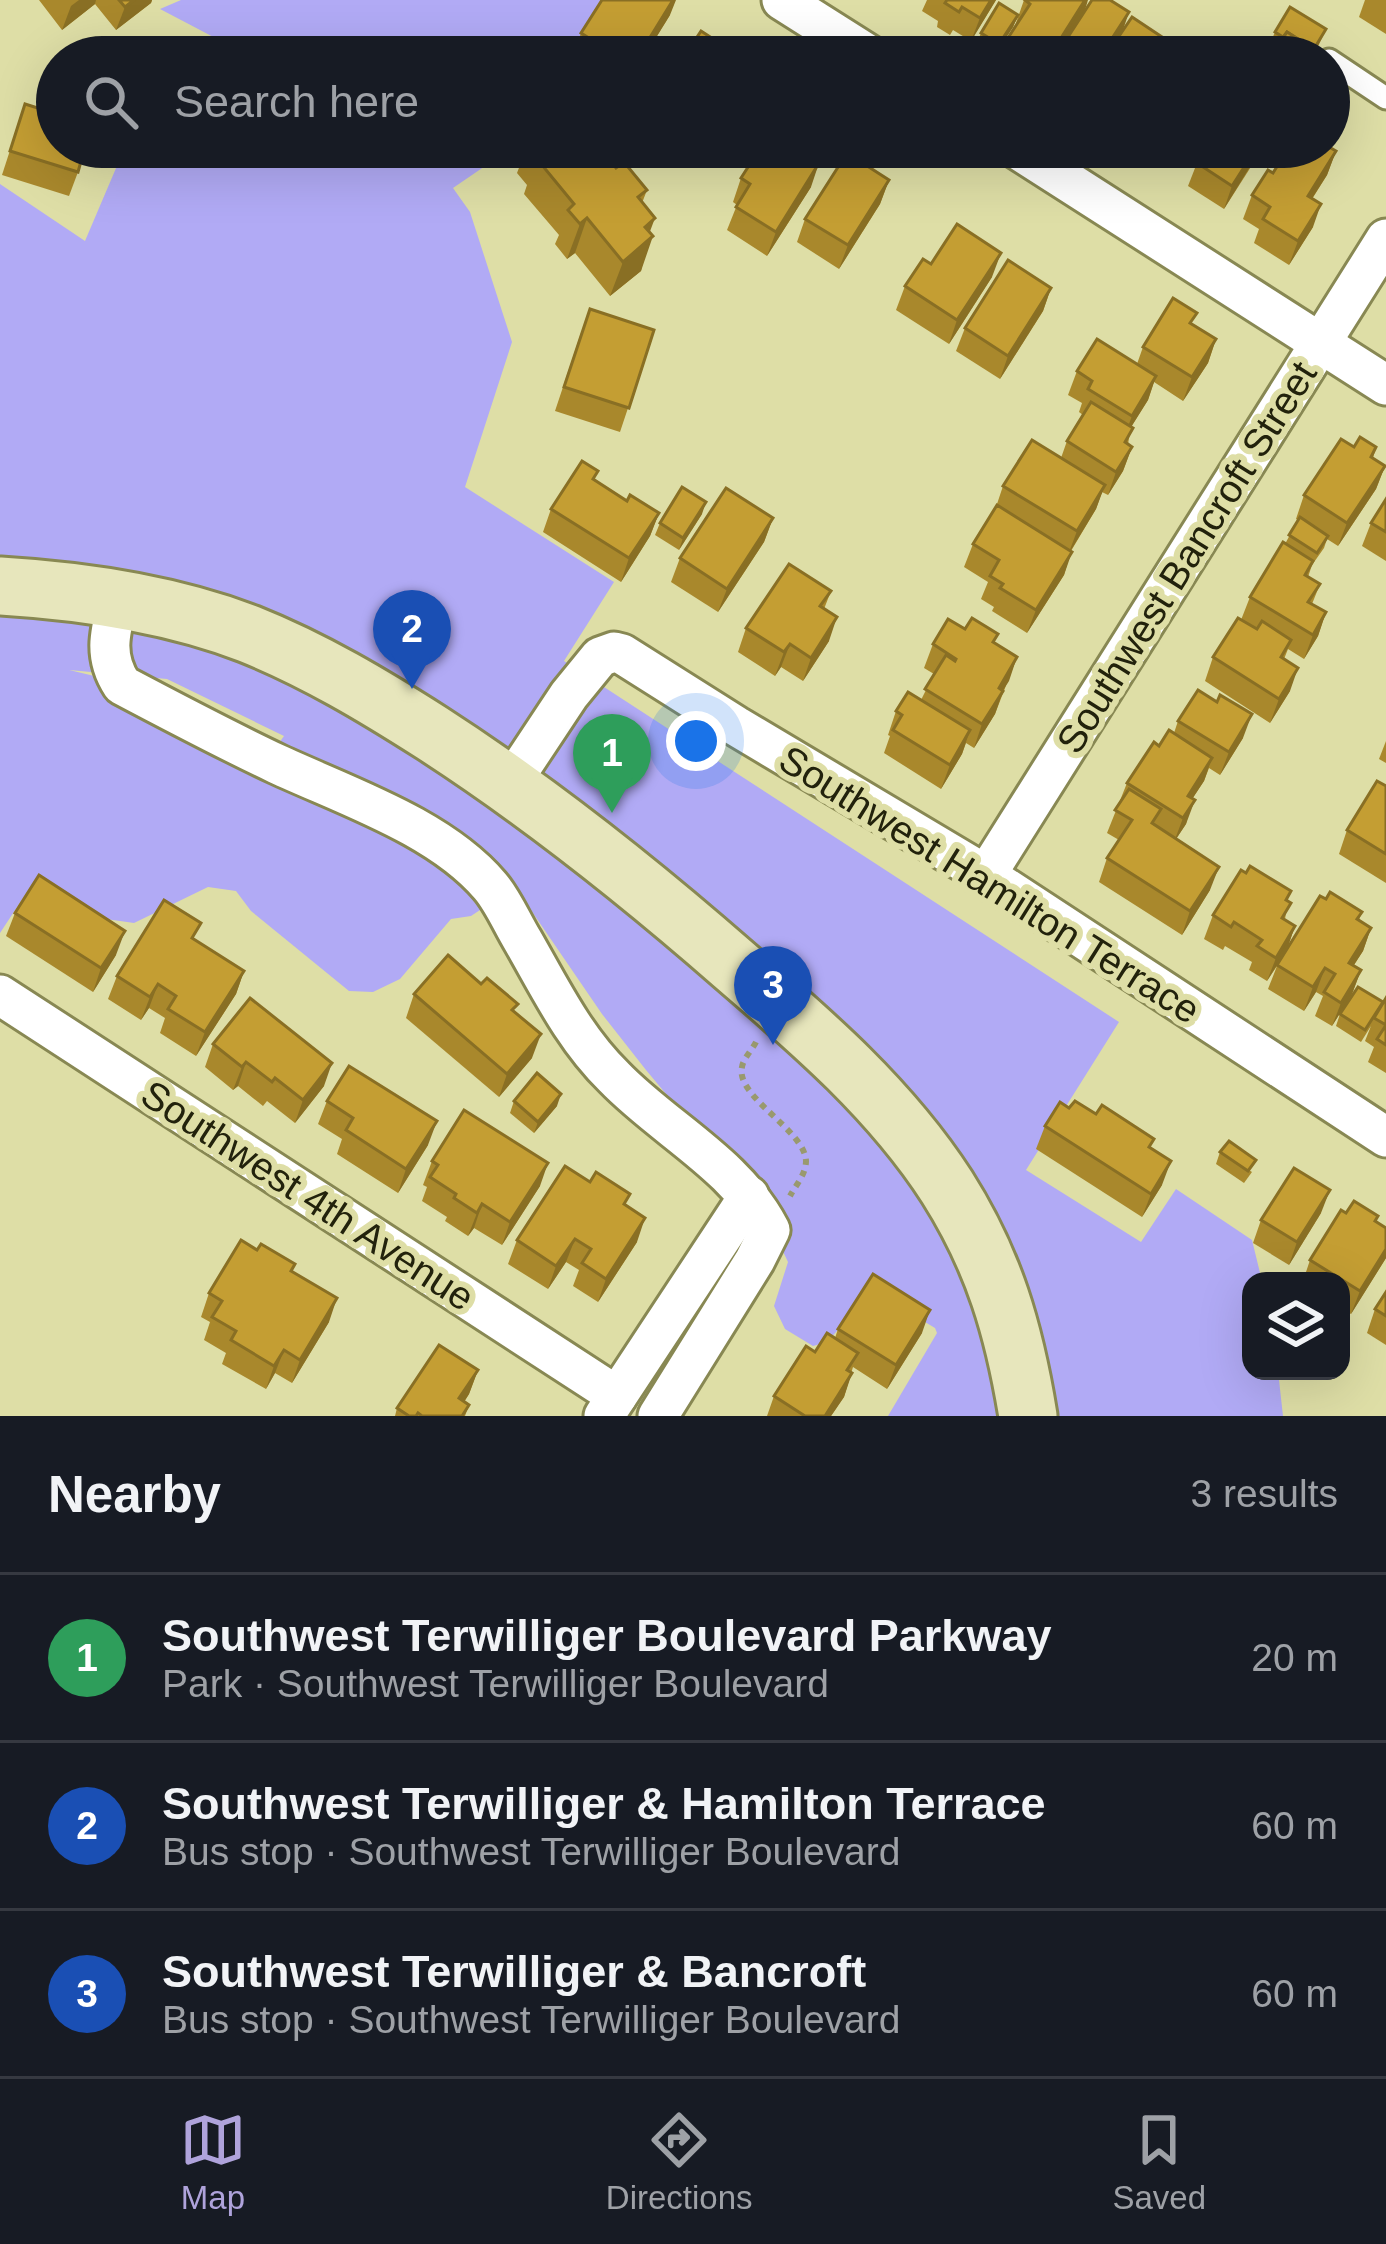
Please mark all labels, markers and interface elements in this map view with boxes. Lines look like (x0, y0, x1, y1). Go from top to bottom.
search box (36, 36, 1350, 168)
icon: search (78, 69, 144, 135)
text: Search here (174, 76, 419, 127)
street label: Southwest Bancroft Street (1048, 354, 1325, 761)
pin: 2 (373, 590, 451, 689)
your location (666, 711, 726, 771)
pin: 1 (573, 714, 651, 813)
street label: Southwest Hamilton Terrace (772, 737, 1208, 1032)
pin: 3 (734, 946, 812, 1045)
street label: Southwest 4th Avenue (134, 1072, 482, 1319)
map controls (1242, 1272, 1350, 1380)
button: layers (1242, 1272, 1350, 1380)
text: Nearby (48, 1466, 221, 1523)
text: 3 results (1191, 1472, 1338, 1515)
text: Southwest Terwilliger Boulevard Parkway (162, 1610, 1051, 1661)
text: 1 (76, 1636, 98, 1679)
text: 20 m (1251, 1636, 1338, 1679)
text: Park · Southwest Terwilliger Boulevard (162, 1662, 829, 1705)
text: Southwest Terwilliger & Hamilton Terrace (162, 1778, 1046, 1829)
text: 2 (76, 1804, 98, 1847)
text: 60 m (1251, 1804, 1338, 1847)
text: Bus stop · Southwest Terwilliger Boulevard (162, 1830, 900, 1873)
text: Southwest Terwilliger & Bancroft (162, 1946, 866, 1997)
text: 3 (76, 1972, 98, 2015)
text: 60 m (1251, 1972, 1338, 2015)
text: Bus stop · Southwest Terwilliger Boulevard (162, 1998, 900, 2041)
tab: Map (180, 2107, 246, 2217)
tab: Directions (606, 2107, 753, 2217)
tab: Saved (1112, 2107, 1206, 2217)

